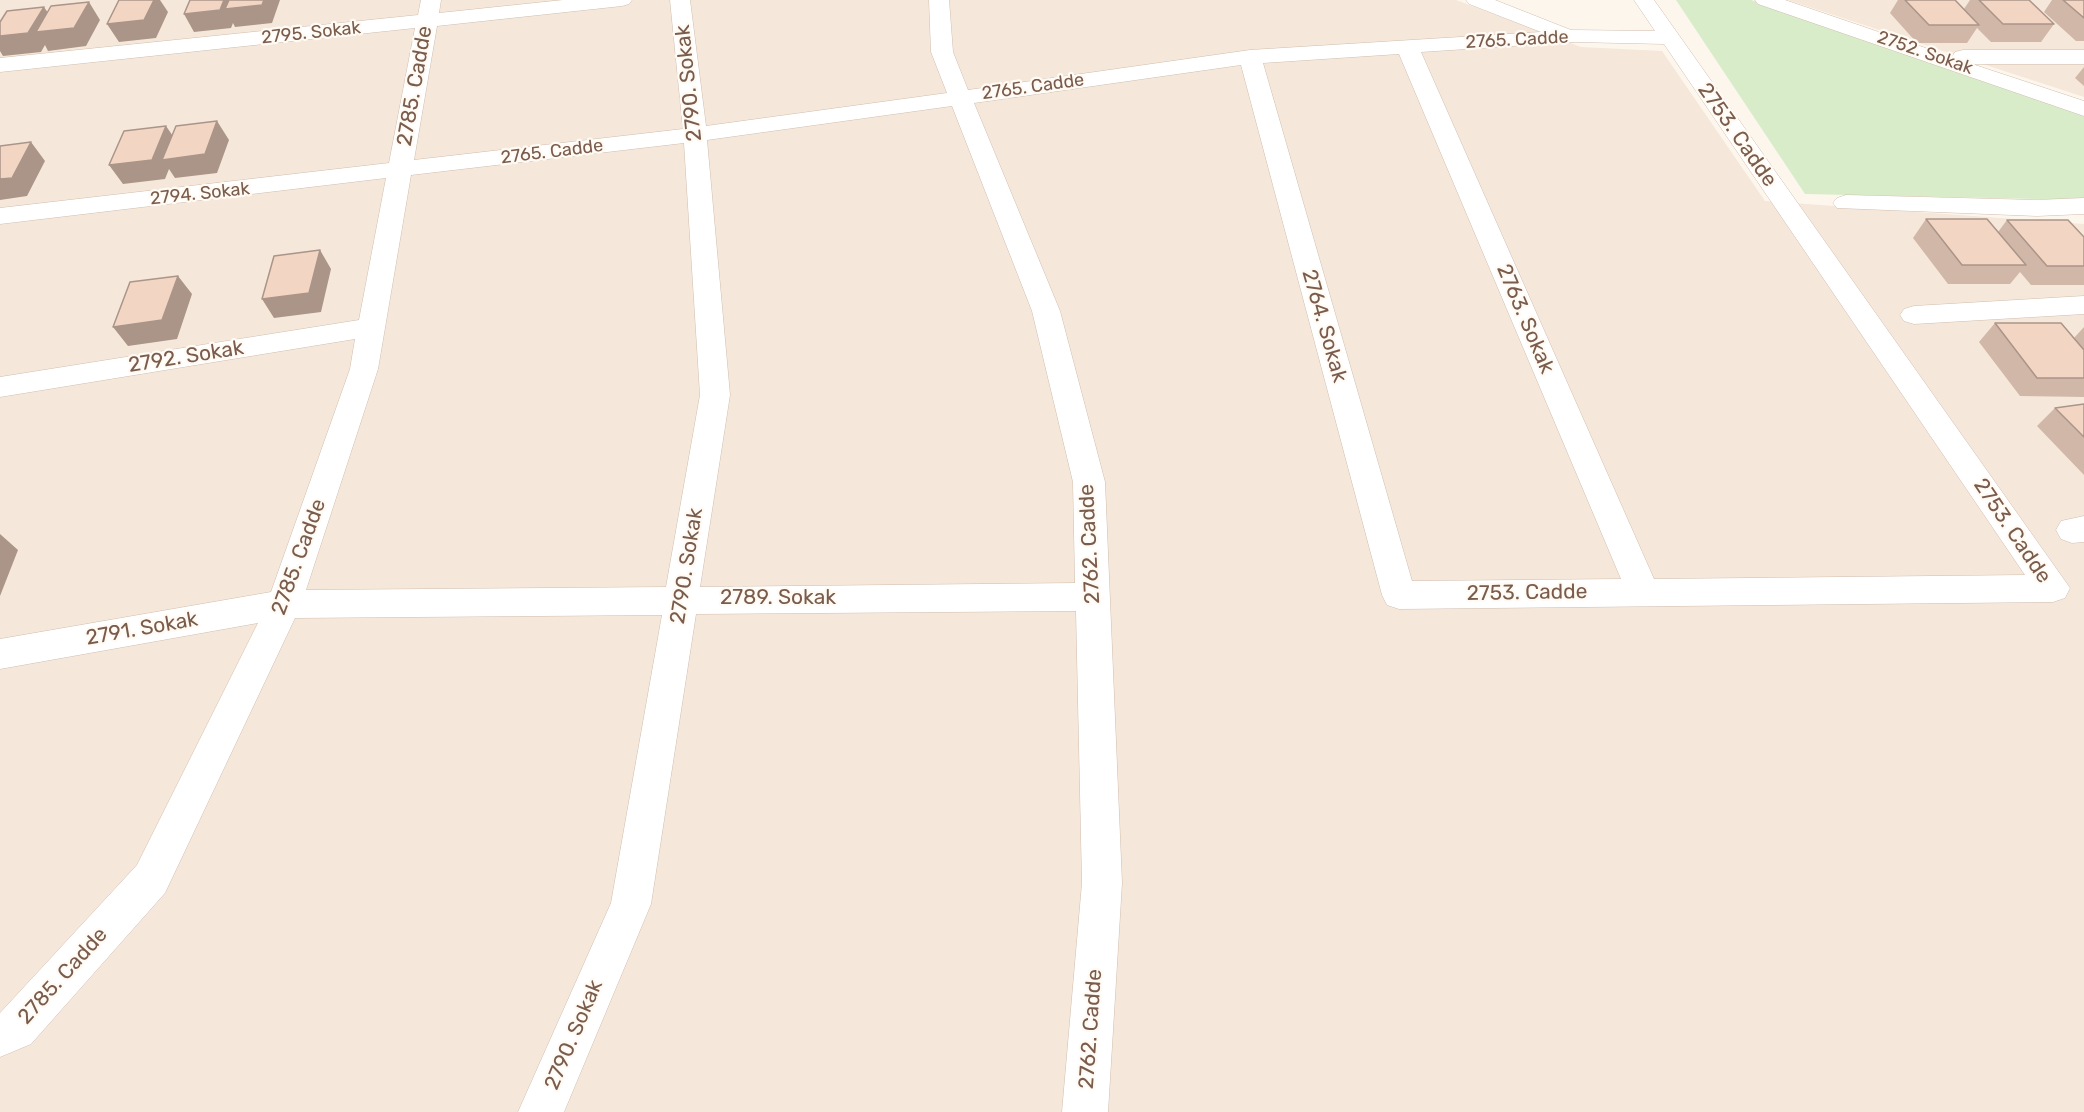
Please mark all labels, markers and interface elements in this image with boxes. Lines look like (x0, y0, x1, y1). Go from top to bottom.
street label: 2795. Sokak (260, 17, 362, 49)
street label: 2790. Sokak (670, 23, 708, 143)
street label: 2785. Cadde (392, 24, 438, 148)
street label: 2765. Cadde (1465, 27, 1569, 53)
street label: 2752. Sokak (1874, 27, 1976, 79)
street label: 2765. Cadde (980, 69, 1086, 105)
street label: 2753. Cadde (1692, 78, 1782, 192)
street label: 2765. Cadde (500, 135, 604, 169)
street label: 2794. Sokak (149, 178, 251, 210)
street label: 2763. Sokak (1491, 261, 1559, 377)
street label: 2764. Sokak (1296, 267, 1352, 385)
street label: 2792. Sokak (127, 335, 245, 379)
street label: 2753. Cadde (1968, 474, 2056, 588)
street label: 2762. Cadde (1074, 483, 1106, 605)
street label: 2785. Cadde (266, 496, 332, 618)
street label: 2790. Sokak (665, 506, 709, 626)
street label: 2753. Cadde (1466, 579, 1588, 607)
street label: 2789. Sokak (720, 585, 836, 611)
street label: 2791. Sokak (84, 607, 200, 651)
street label: 2785. Cadde (13, 922, 113, 1030)
street label: 2762. Cadde (1074, 968, 1108, 1090)
street label: 2790. Sokak (540, 976, 608, 1094)

